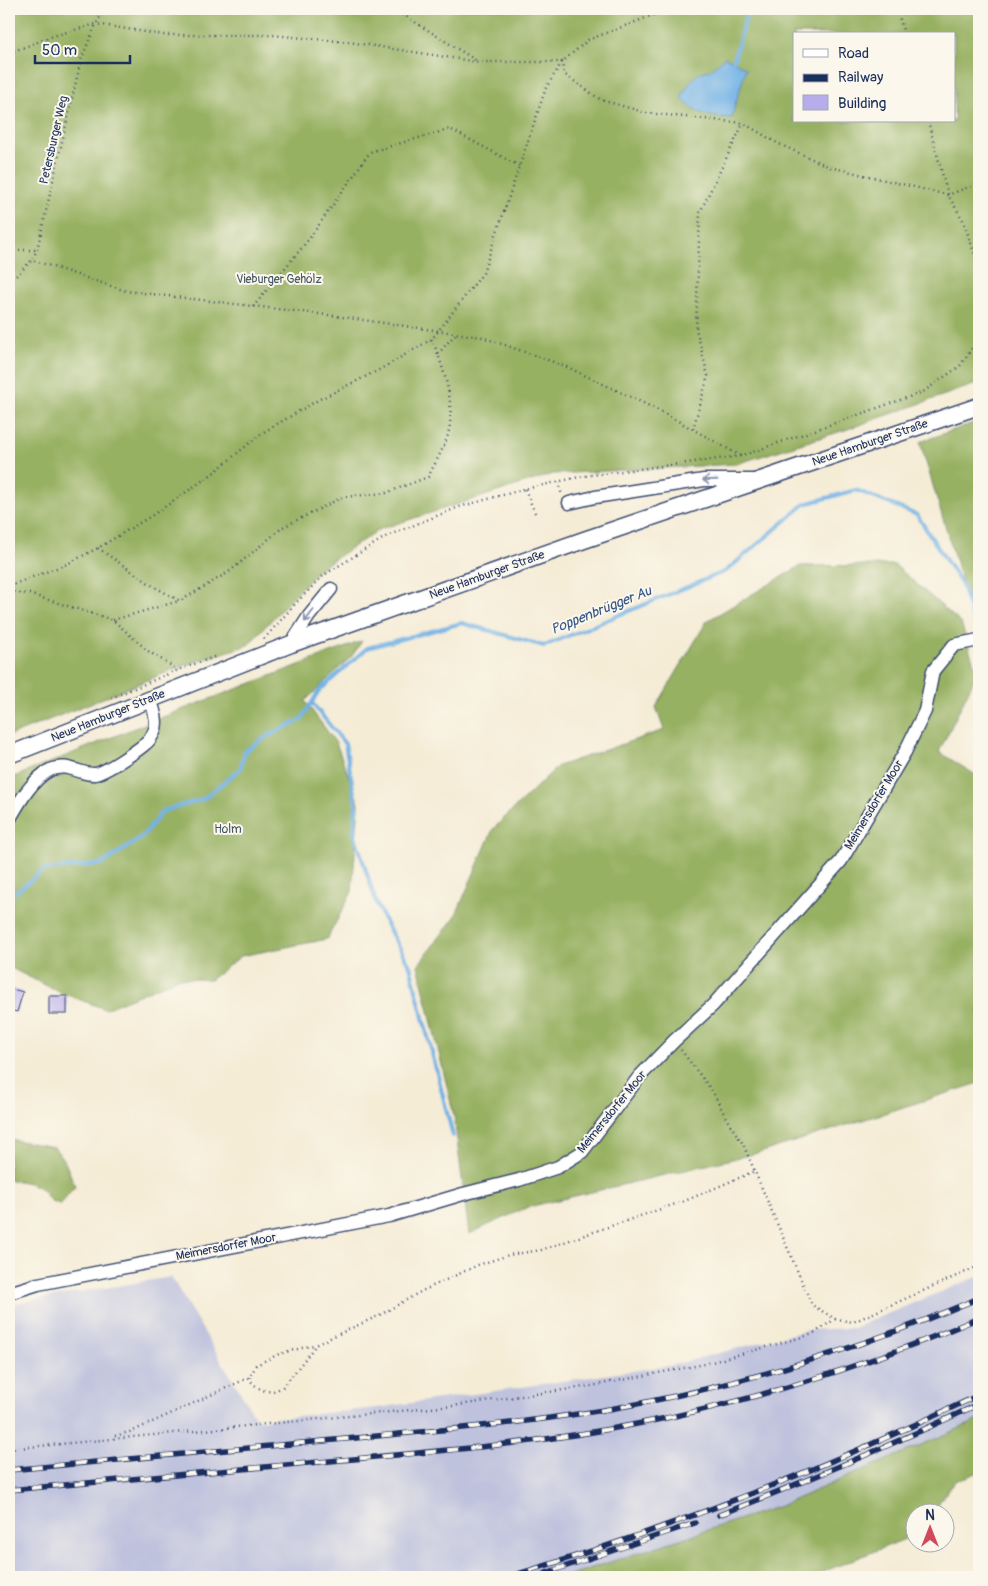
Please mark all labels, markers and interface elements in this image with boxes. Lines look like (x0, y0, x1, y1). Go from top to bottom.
scale bar (35, 32, 130, 64)
legend (793, 32, 956, 122)
text: 50 m (42, 41, 77, 60)
text: Road (838, 44, 869, 63)
text: Railway (838, 68, 884, 87)
street label: Petersburger Weg (37, 94, 71, 186)
text: Building (838, 94, 886, 113)
park label: Vieburger Gehölz (236, 272, 322, 287)
street label: Neue Hamburger Straße (810, 416, 930, 470)
one-way arrow (703, 475, 719, 485)
street label: Neue Hamburger Straße (427, 547, 547, 603)
water label: Poppenbrügger Au (548, 582, 655, 638)
one-way arrow (304, 609, 315, 622)
street label: Neue Hamburger Straße (49, 686, 167, 746)
street label: Meimersdorfer Moor (841, 757, 907, 852)
park label: Holm (214, 822, 242, 837)
street label: Meimersdorfer Moor (574, 1067, 650, 1156)
street label: Meimersdorfer Moor (175, 1230, 278, 1264)
north arrow (906, 1504, 956, 1554)
text: N (925, 1507, 935, 1524)

